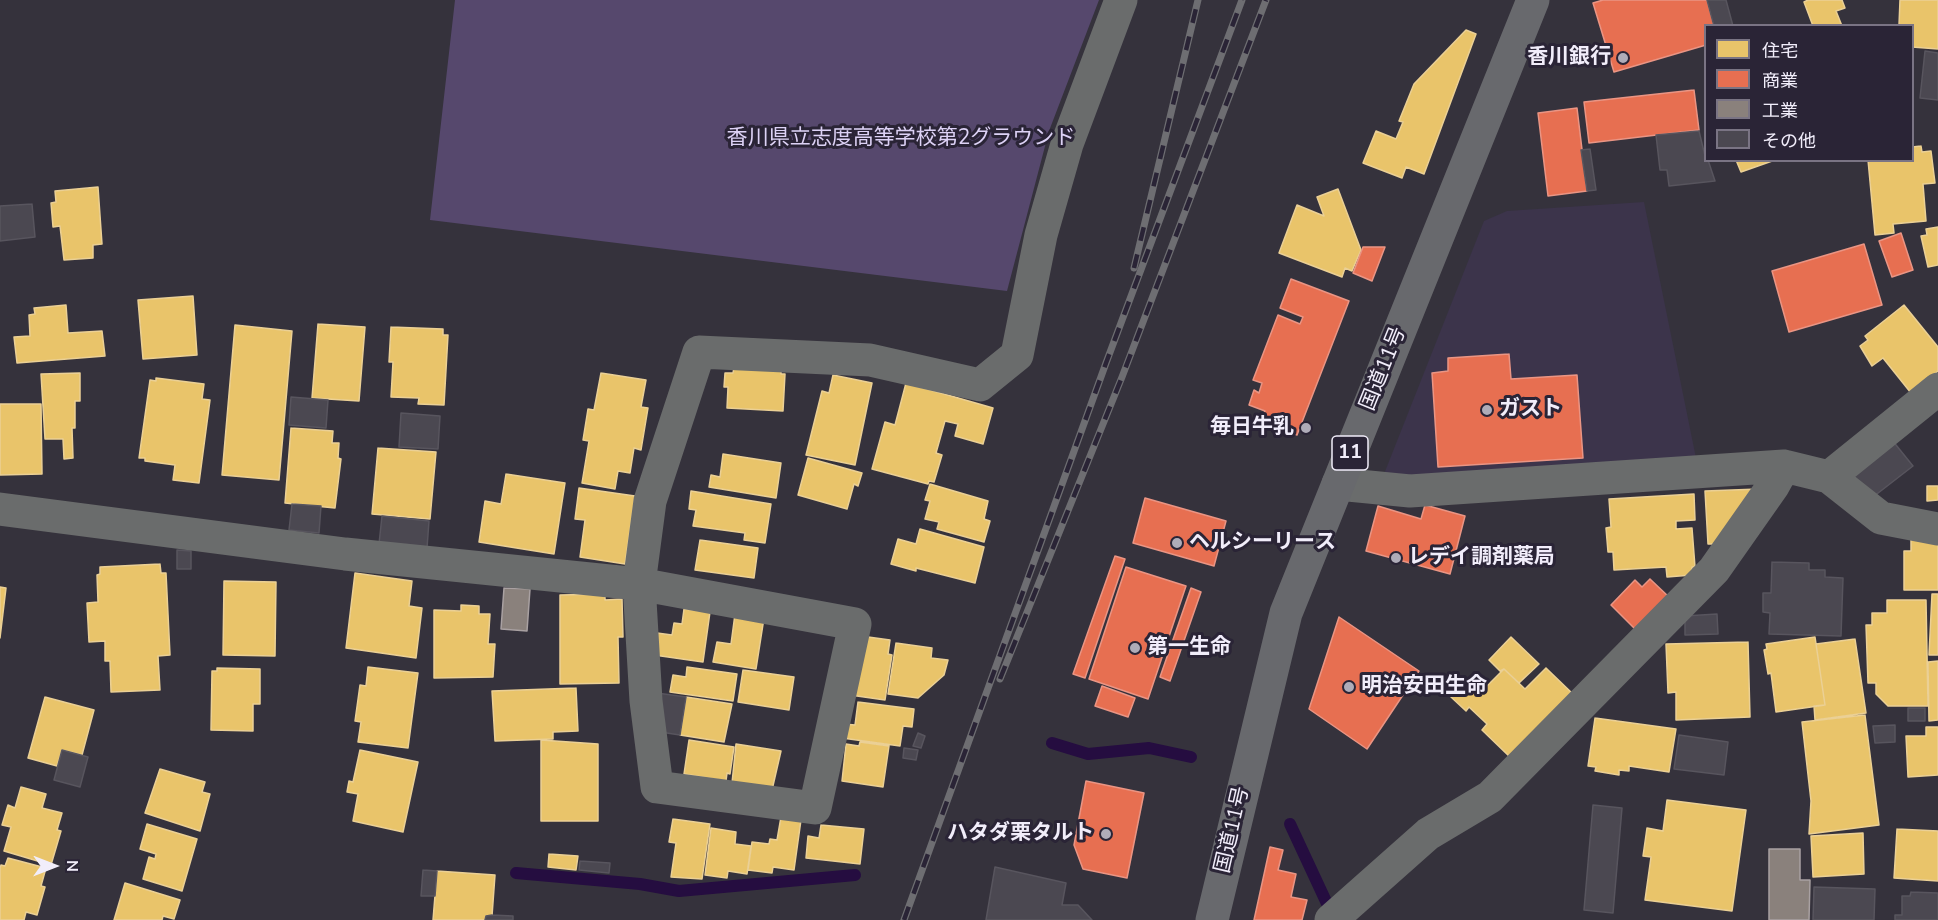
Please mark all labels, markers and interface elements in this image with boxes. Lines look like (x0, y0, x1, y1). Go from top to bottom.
legend (1704, 24, 1914, 162)
text: 住宅 (1762, 39, 1798, 63)
place label: 香川銀行 (1527, 45, 1611, 71)
marker: 香川銀行 (1616, 51, 1630, 65)
text: 商業 (1762, 69, 1798, 93)
text: 工業 (1762, 99, 1798, 123)
park label: 香川県立志度高等学校第2グラウンド (727, 126, 1075, 152)
text: その他 (1762, 129, 1816, 153)
street label: 国道11号 (1356, 323, 1412, 415)
place label: ガスト (1499, 397, 1562, 423)
marker: ガスト (1480, 403, 1494, 417)
place label: 毎日牛乳 (1210, 415, 1294, 441)
marker: 毎日牛乳 (1299, 421, 1313, 435)
road number: 11 (1332, 436, 1368, 470)
place label: ヘルシーリース (1189, 530, 1336, 556)
marker: ヘルシーリース (1170, 536, 1184, 550)
place label: レデイ調剤薬局 (1408, 545, 1555, 571)
marker: レデイ調剤薬局 (1389, 551, 1403, 565)
place label: 第一生命 (1147, 635, 1231, 661)
marker: 第一生命 (1128, 641, 1142, 655)
place label: 明治安田生命 (1361, 674, 1487, 700)
marker: 明治安田生命 (1342, 680, 1356, 694)
street label: 国道11号 (1211, 784, 1255, 876)
place label: ハタダ栗タルト (947, 821, 1094, 847)
marker: ハタダ栗タルト (1099, 827, 1113, 841)
north arrow (24, 836, 84, 896)
text: N (61, 860, 83, 872)

